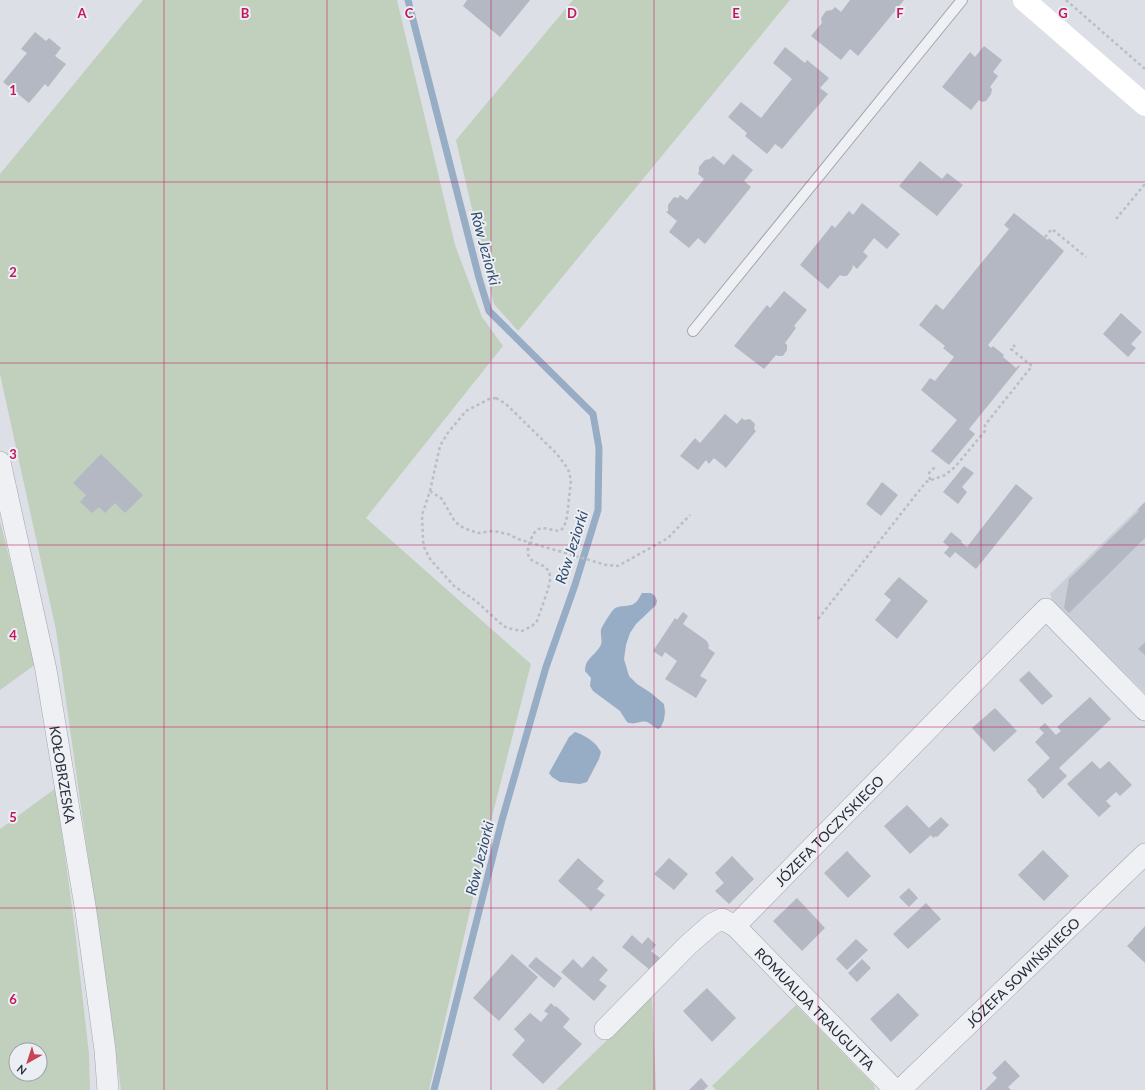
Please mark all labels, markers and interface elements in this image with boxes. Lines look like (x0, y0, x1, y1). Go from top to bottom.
text: A (76, 5, 87, 21)
text: B (241, 5, 250, 21)
text: C (405, 5, 414, 21)
text: D (567, 5, 577, 21)
text: E (732, 5, 740, 21)
text: F (896, 5, 904, 21)
text: G (1058, 5, 1068, 21)
text: 1 (9, 82, 17, 98)
water label: Rów Jeziorki (467, 209, 505, 288)
text: 2 (9, 264, 17, 280)
text: 3 (9, 446, 17, 462)
water label: Rów Jeziorki (551, 508, 591, 586)
text: 4 (9, 627, 17, 643)
street label: KOŁOBRZESKA (47, 724, 80, 825)
street label: JÓZEFA TOCZYSKIEGO (771, 771, 887, 889)
text: 5 (9, 809, 17, 825)
water label: Rów Jeziorki (461, 818, 497, 897)
street label: JÓZEFA SOWIŃSKIEGO (962, 914, 1083, 1031)
street label: ROMUALDA TRAUGUTTA (752, 944, 879, 1073)
text: 6 (9, 991, 17, 1007)
north arrow (8, 1042, 48, 1082)
text: N (14, 1062, 29, 1078)

